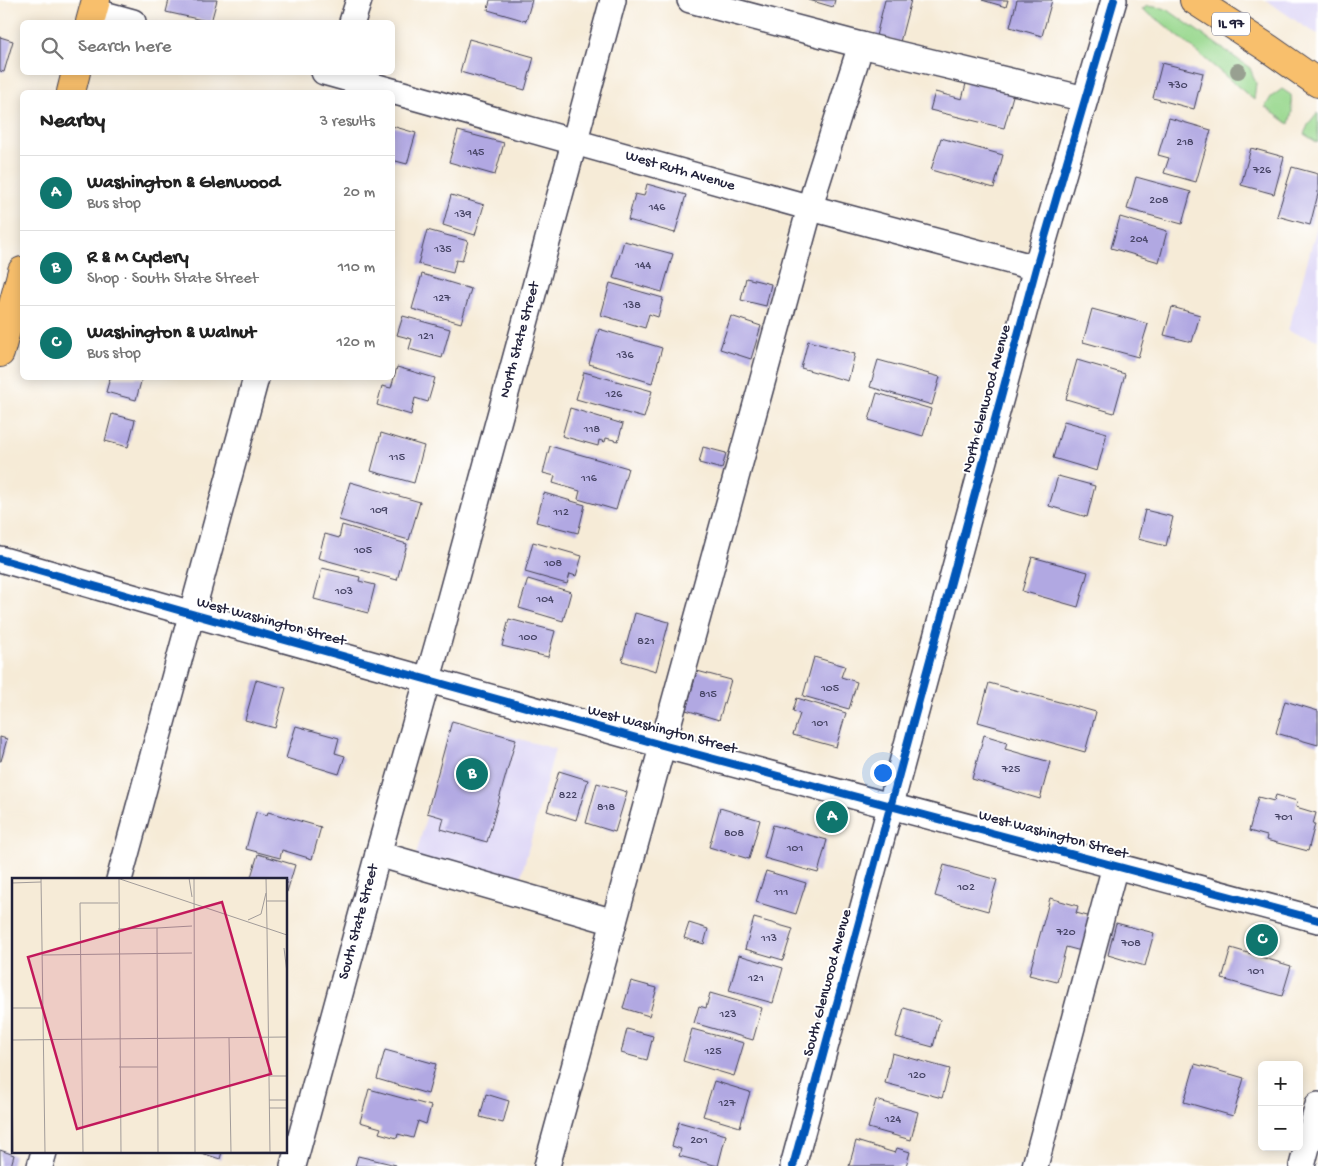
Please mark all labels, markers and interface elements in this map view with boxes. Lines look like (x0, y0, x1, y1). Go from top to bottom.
road number: IL 97 (1212, 12, 1250, 36)
search box (20, 20, 395, 75)
icon: search (38, 34, 66, 62)
text: Search here (78, 36, 172, 59)
house number: 730 (1167, 79, 1188, 93)
text: Nearby (40, 110, 105, 135)
text: 3 results (320, 113, 375, 132)
house number: 218 (1176, 136, 1194, 150)
house number: 145 (467, 146, 484, 160)
street label: West Ruth Avenue (623, 147, 737, 195)
house number: 726 (1252, 164, 1272, 178)
text: Washington & Glenwood (87, 172, 280, 195)
text: A (51, 184, 61, 203)
text: 20 m (343, 184, 375, 203)
house number: 208 (1149, 194, 1169, 208)
text: Bus stop (87, 195, 141, 214)
house number: 146 (648, 201, 666, 215)
house number: 139 (453, 208, 472, 222)
house number: 204 (1130, 233, 1149, 247)
house number: 135 (433, 243, 452, 257)
text: R & M Cyclery (87, 247, 189, 270)
text: B (52, 259, 60, 278)
text: 110 m (338, 259, 375, 278)
house number: 144 (634, 259, 651, 273)
text: Shop · South State Street (87, 270, 258, 289)
street label: North State Street (496, 278, 545, 400)
house number: 127 (433, 292, 451, 306)
house number: 138 (622, 299, 641, 313)
text: Washington & Walnut (87, 322, 256, 345)
street label: North Glenwood Avenue (959, 323, 1016, 475)
house number: 121 (417, 330, 434, 344)
text: C (52, 334, 60, 353)
text: 120 m (336, 334, 375, 353)
text: Bus stop (87, 345, 141, 364)
house number: 136 (615, 349, 634, 363)
house number: 126 (605, 388, 623, 402)
house number: 118 (583, 423, 601, 437)
house number: 115 (388, 451, 405, 465)
house number: 116 (580, 472, 598, 486)
house number: 109 (369, 504, 388, 518)
house number: 112 (552, 506, 569, 520)
house number: 105 (353, 544, 372, 558)
house number: 108 (543, 557, 563, 571)
house number: 103 (334, 585, 353, 599)
street label: West Washington Street (194, 593, 349, 651)
house number: 104 (535, 593, 554, 607)
house number: 100 (518, 631, 537, 645)
house number: 821 (637, 635, 655, 649)
house number: 105 (820, 682, 839, 696)
house number: 815 (699, 688, 717, 702)
street label: West Washington Street (585, 701, 740, 759)
house number: 101 (811, 717, 828, 731)
pin: B (456, 755, 488, 793)
your location (870, 760, 896, 786)
house number: 725 (1001, 763, 1020, 777)
house number: 822 (559, 789, 577, 803)
pin: A (816, 798, 848, 836)
house number: 818 (597, 801, 615, 815)
street label: West Washington Street (976, 806, 1131, 864)
house number: 701 (1274, 811, 1293, 825)
house number: 808 (724, 827, 744, 841)
house number: 101 (786, 842, 803, 856)
street label: South State Street (335, 861, 383, 981)
inset map (12, 878, 288, 1154)
house number: 102 (956, 881, 975, 895)
house number: 111 (773, 886, 788, 900)
street label: South Glenwood Avenue (800, 907, 856, 1059)
pin: C (1246, 921, 1278, 959)
house number: 720 (1056, 926, 1076, 940)
house number: 113 (760, 932, 777, 946)
house number: 708 (1120, 937, 1141, 951)
house number: 101 (1247, 965, 1264, 979)
house number: 121 (747, 972, 764, 986)
house number: 123 (719, 1008, 736, 1022)
house number: 125 (703, 1045, 722, 1059)
map controls (1258, 1061, 1303, 1151)
button: + (1258, 1061, 1303, 1106)
house number: 120 (907, 1069, 926, 1083)
house number: 127 (718, 1097, 736, 1111)
button: − (1258, 1106, 1303, 1151)
house number: 124 (884, 1113, 902, 1127)
house number: 201 (690, 1134, 708, 1148)

